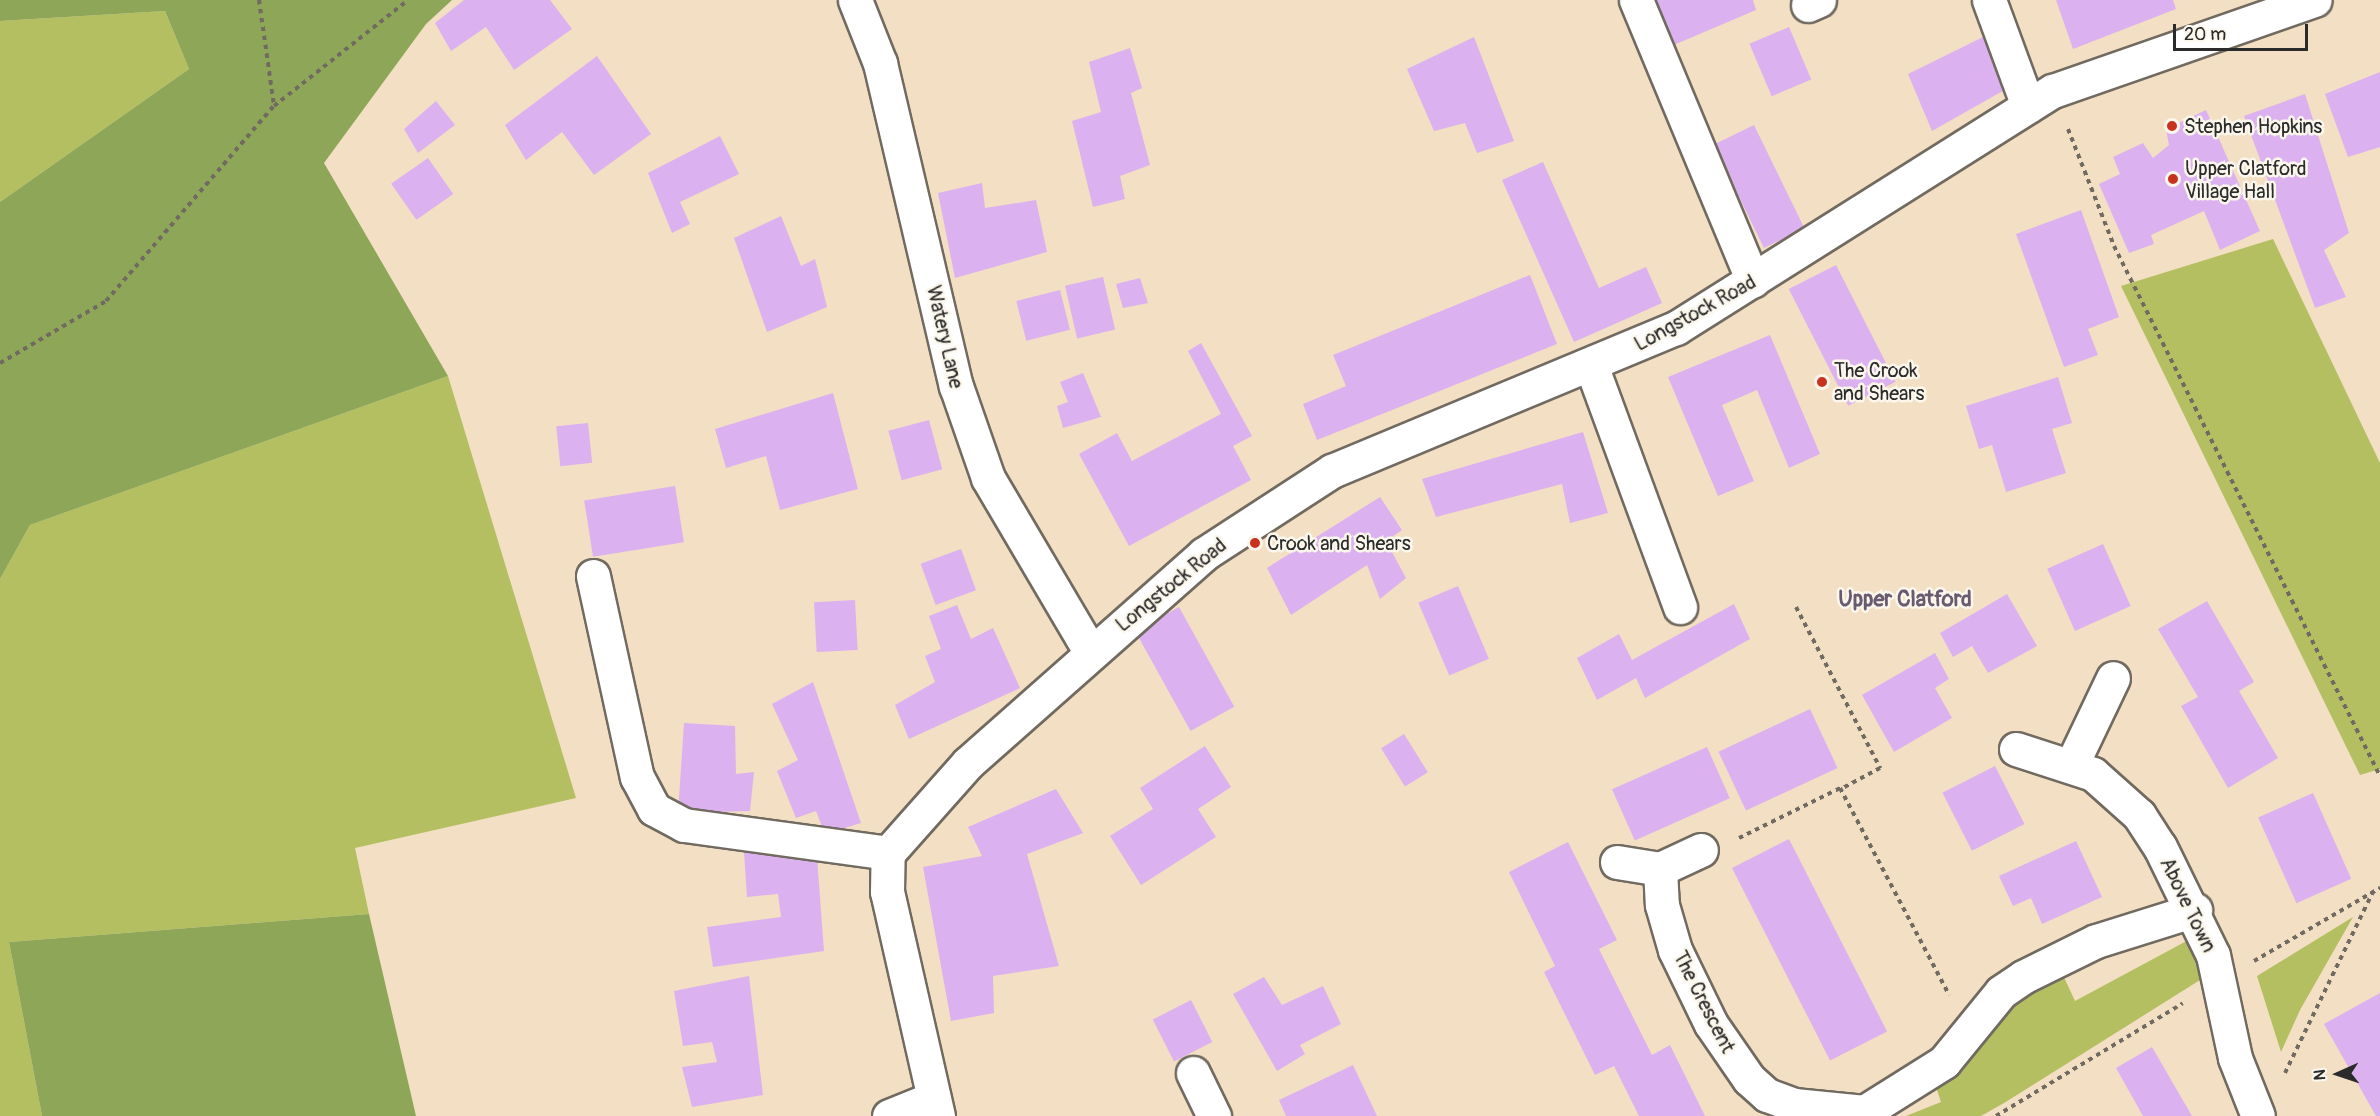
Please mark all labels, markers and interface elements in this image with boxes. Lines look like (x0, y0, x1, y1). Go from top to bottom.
scale bar (2176, 12, 2311, 50)
text: 20 m (2184, 23, 2226, 46)
place label: Stephen Hopkins (2184, 114, 2322, 138)
marker: Stephen Hopkins (2165, 119, 2179, 133)
place label: Upper Clatford Village Hall (2185, 156, 2307, 203)
marker: Upper Clatford Village Hall (2166, 172, 2180, 186)
street label: Longstock Road (1630, 270, 1760, 356)
street label: Watery Lane (922, 283, 968, 391)
place label: The Crook and Shears (1834, 358, 1924, 405)
marker: The Crook and Shears (1815, 375, 1829, 389)
place label: Crook and Shears (1267, 531, 1411, 555)
street label: Longstock Road (1111, 533, 1231, 637)
marker: Crook and Shears (1248, 536, 1262, 550)
district label: Upper Clatford (1838, 587, 1972, 613)
street label: Above Town (2155, 854, 2221, 956)
street label: The Crescent (1668, 947, 1740, 1057)
north arrow (2308, 1044, 2368, 1104)
text: N (2310, 1069, 2330, 1081)

